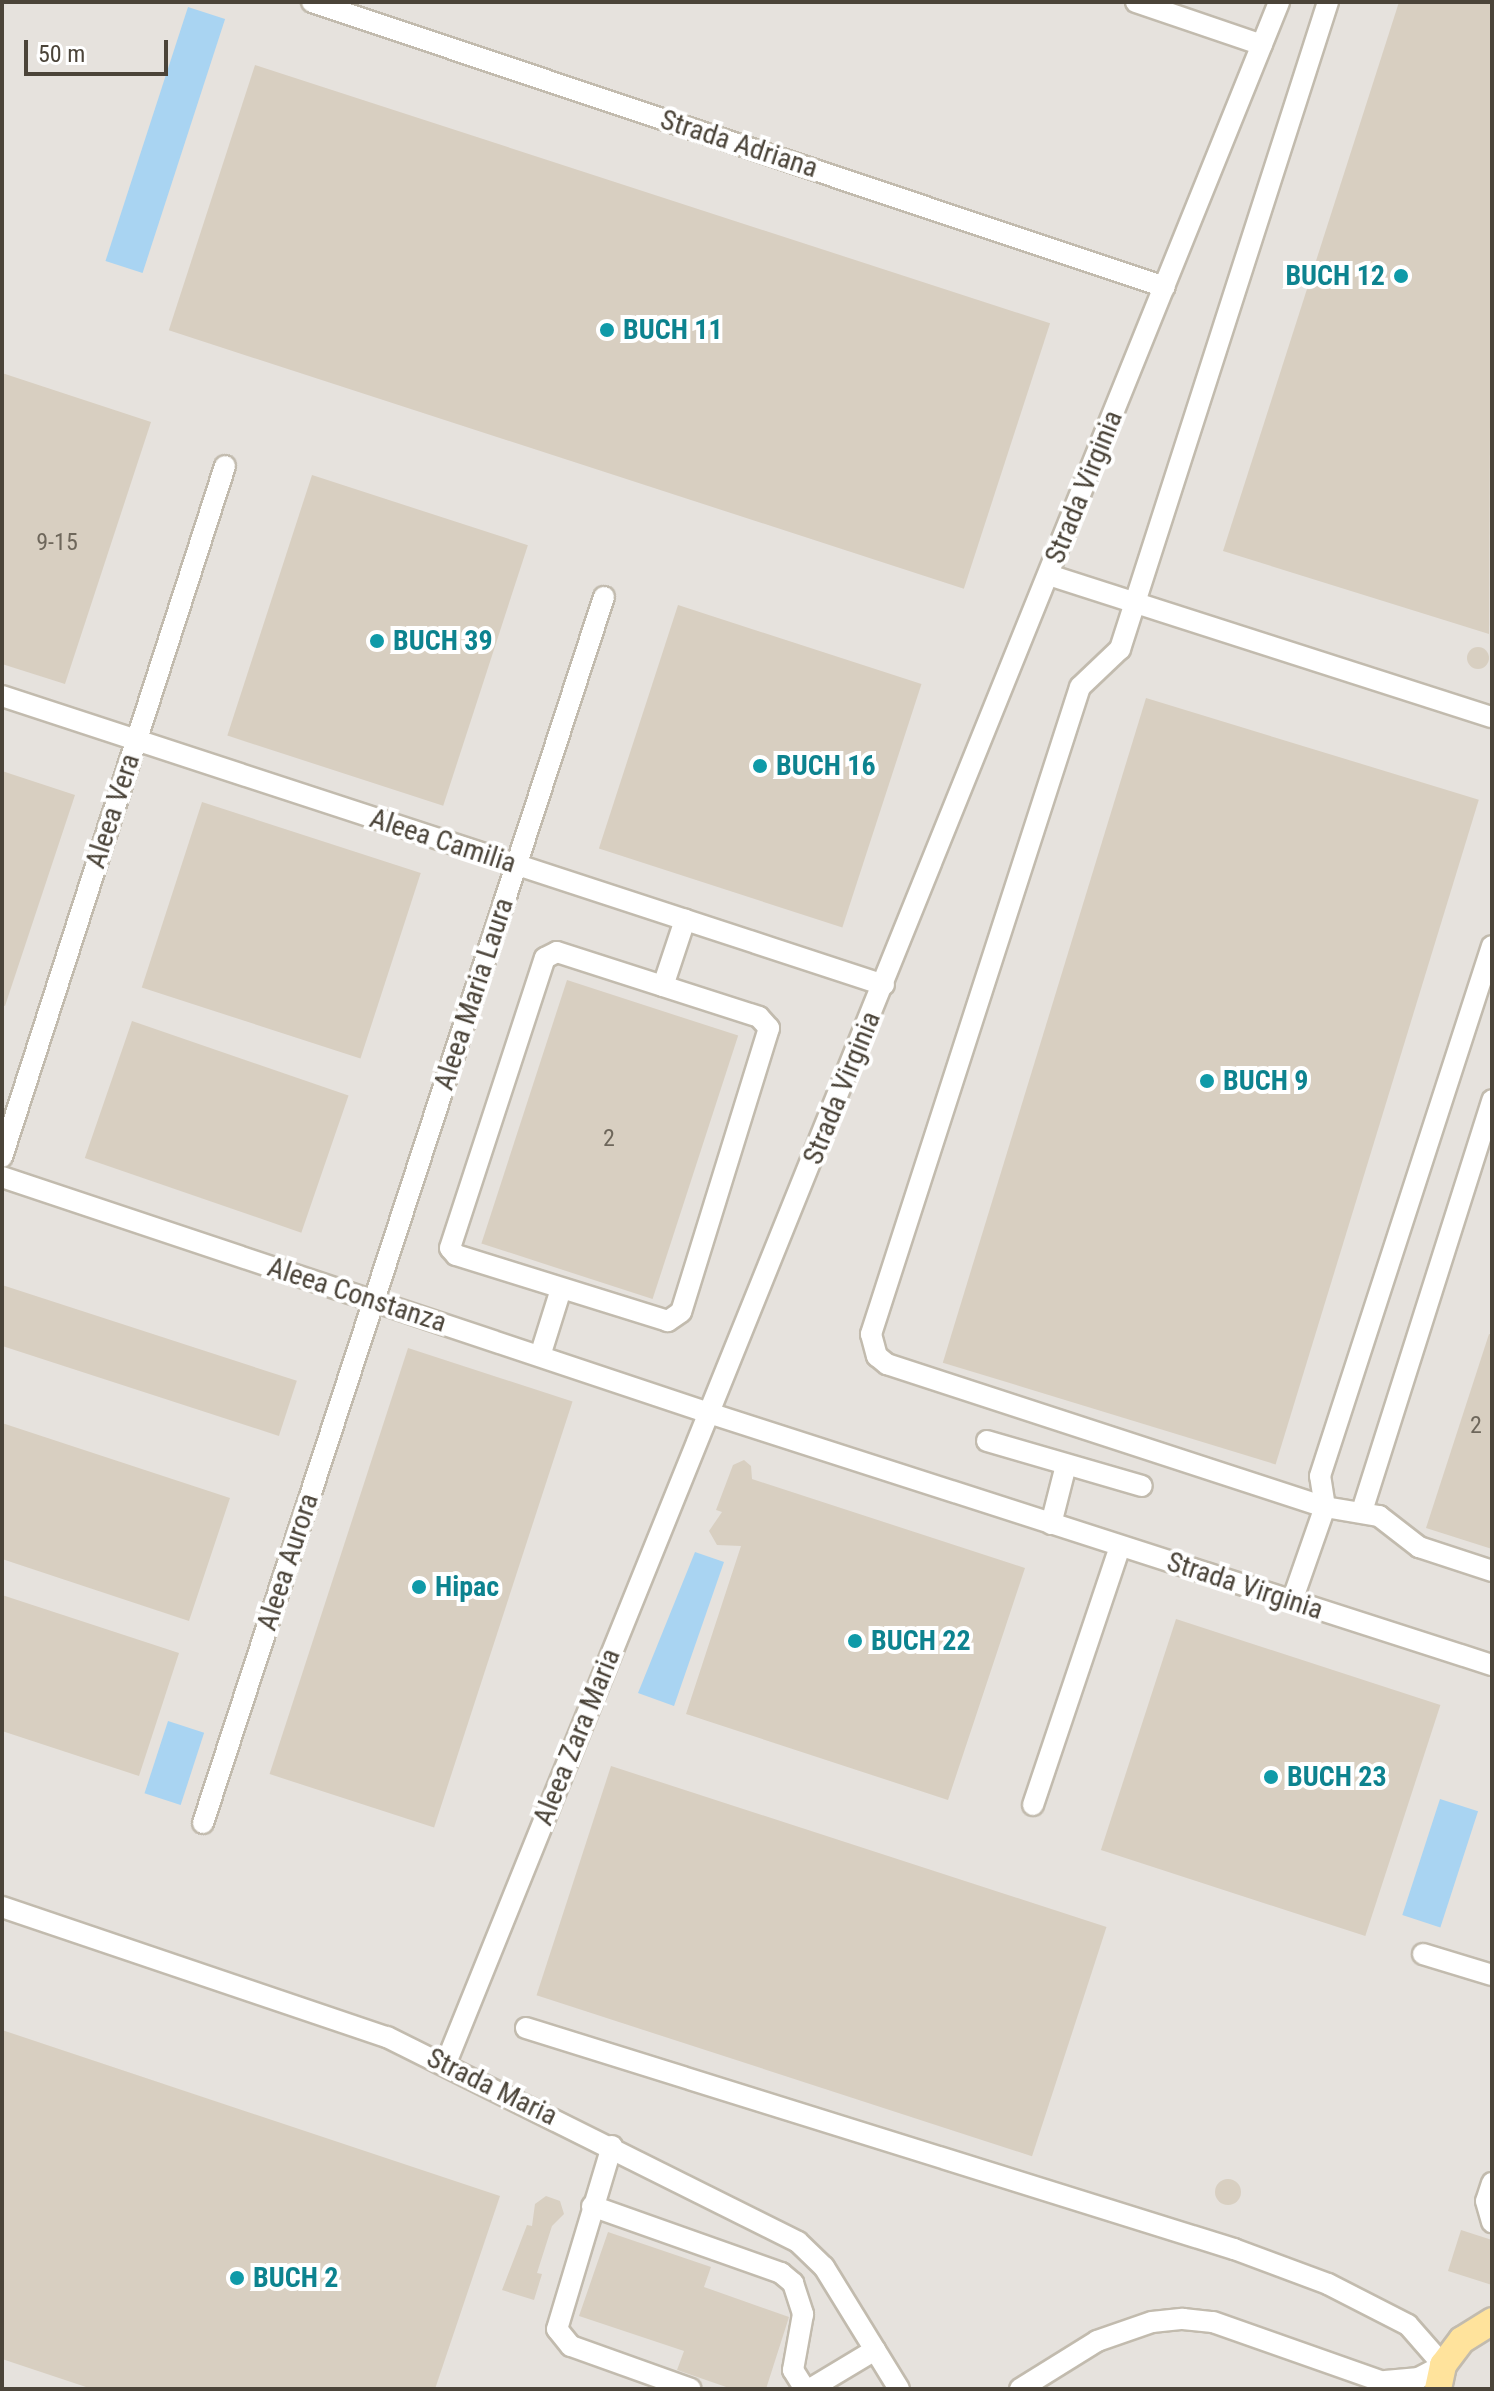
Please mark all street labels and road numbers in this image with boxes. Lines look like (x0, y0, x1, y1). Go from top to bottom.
street label: Strada Adriana (656, 103, 822, 185)
street label: Strada Virginia (1038, 406, 1130, 568)
street label: Aleea Vera (79, 750, 147, 872)
street label: Aleea Camilia (366, 802, 520, 880)
street label: Aleea Maria Laura (427, 894, 521, 1094)
street label: Strada Virginia (796, 1007, 888, 1169)
street label: Aleea Constanza (263, 1250, 451, 1340)
street label: Aleea Aurora (250, 1489, 326, 1635)
street label: Strada Virginia (1163, 1545, 1327, 1627)
street label: Aleea Zara Maria (526, 1644, 628, 1830)
street label: Strada Maria (421, 2041, 563, 2133)

